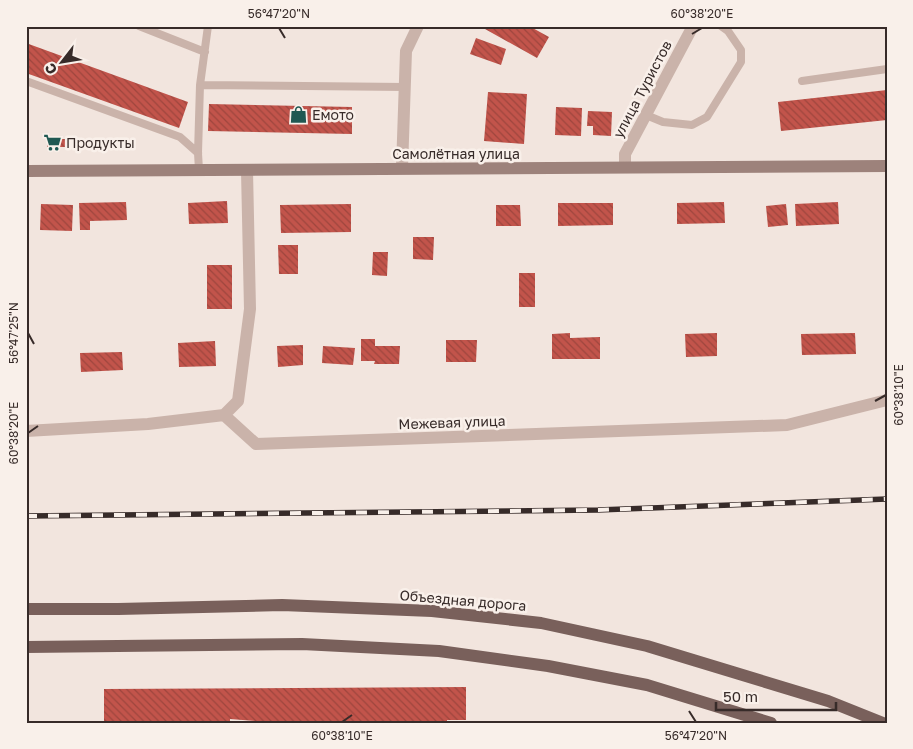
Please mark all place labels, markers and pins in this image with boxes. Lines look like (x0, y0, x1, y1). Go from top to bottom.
shop icon: Емото (288, 104, 308, 124)
place label: Емото (312, 106, 354, 123)
supermarket icon: Продукты (42, 132, 62, 152)
place label: Продукты (66, 134, 135, 151)

